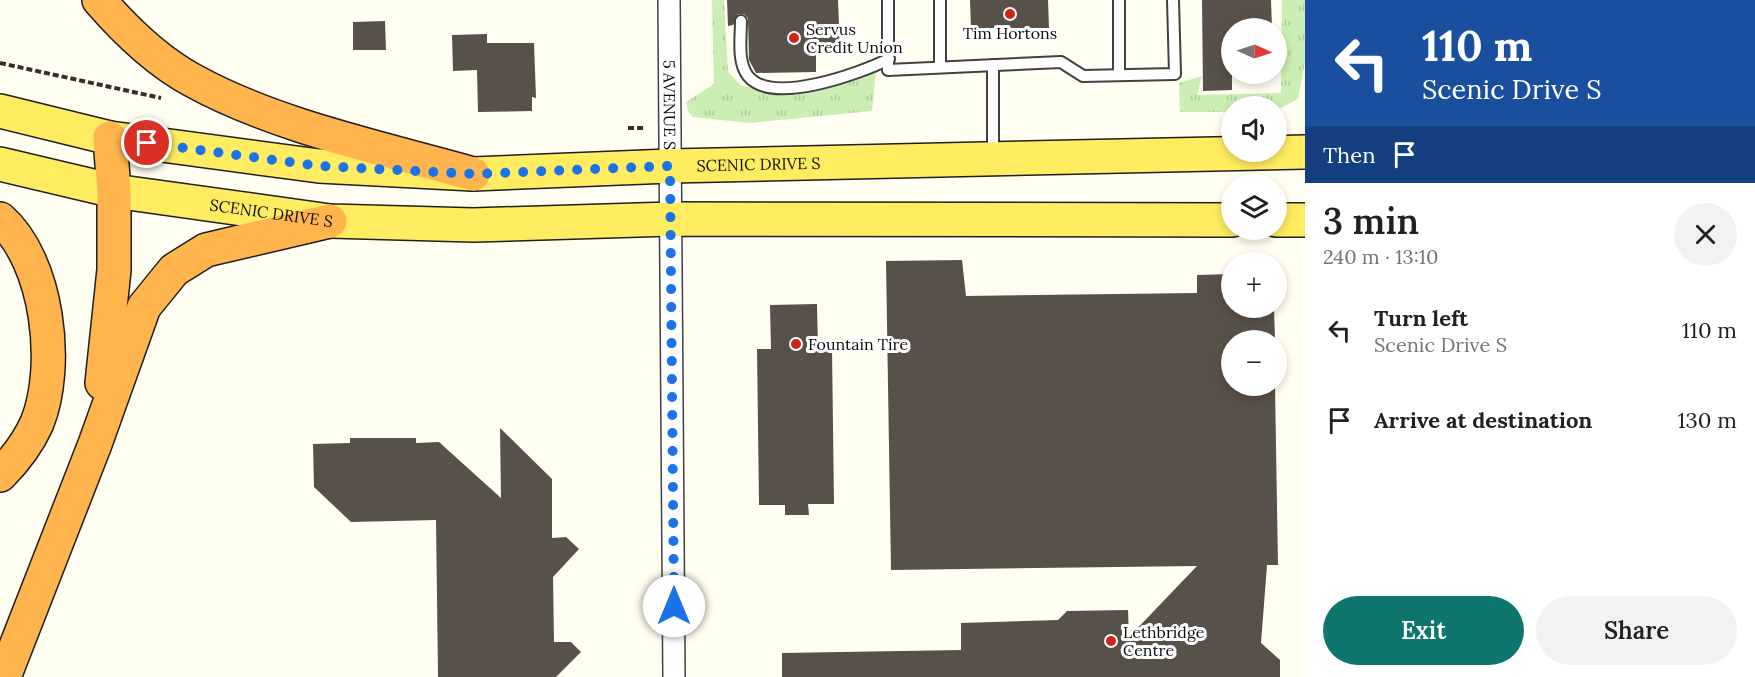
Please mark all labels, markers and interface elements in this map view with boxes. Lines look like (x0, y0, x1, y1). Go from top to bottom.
marker: Tim Hortons (1003, 7, 1017, 21)
north arrow (1221, 18, 1287, 84)
map controls (1221, 18, 1287, 396)
place label: Servus Credit Union (806, 19, 903, 57)
text: 110 m (1422, 19, 1533, 73)
place label: Tim Hortons (963, 23, 1057, 43)
icon: left (1323, 24, 1401, 102)
marker: Servus Credit Union (787, 31, 801, 45)
street label: 5 AVENUE S (659, 60, 680, 150)
text: Scenic Drive S (1422, 72, 1602, 106)
button: sound (1221, 96, 1287, 162)
pin (121, 117, 172, 168)
icon: arrive (130, 126, 163, 159)
icon: arrive (1388, 138, 1421, 171)
text: Then (1323, 141, 1376, 169)
street label: SCENIC DRIVE S (696, 153, 821, 175)
button: layers (1221, 174, 1287, 240)
street label: SCENIC DRIVE S (209, 194, 334, 231)
text: 3 min (1323, 198, 1419, 244)
button: close (1674, 203, 1737, 266)
text: 240 m · 13:10 (1323, 244, 1438, 269)
button: + (1221, 252, 1287, 318)
text: Turn left (1374, 304, 1468, 332)
icon: left (1323, 314, 1356, 347)
text: 110 m (1682, 316, 1737, 344)
button: − (1221, 330, 1287, 396)
text: Scenic Drive S (1374, 332, 1507, 357)
place label: Fountain Tire (808, 334, 908, 354)
marker: Fountain Tire (789, 337, 803, 351)
icon: arrive (1323, 404, 1356, 437)
text: Arrive at destination (1374, 406, 1592, 434)
text: 130 m (1678, 406, 1737, 434)
position arrow (642, 574, 706, 638)
button: Exit (1323, 596, 1524, 665)
button: Share (1536, 596, 1737, 665)
place label: Lethbridge Centre (1123, 622, 1205, 660)
marker: Lethbridge Centre (1104, 634, 1118, 648)

